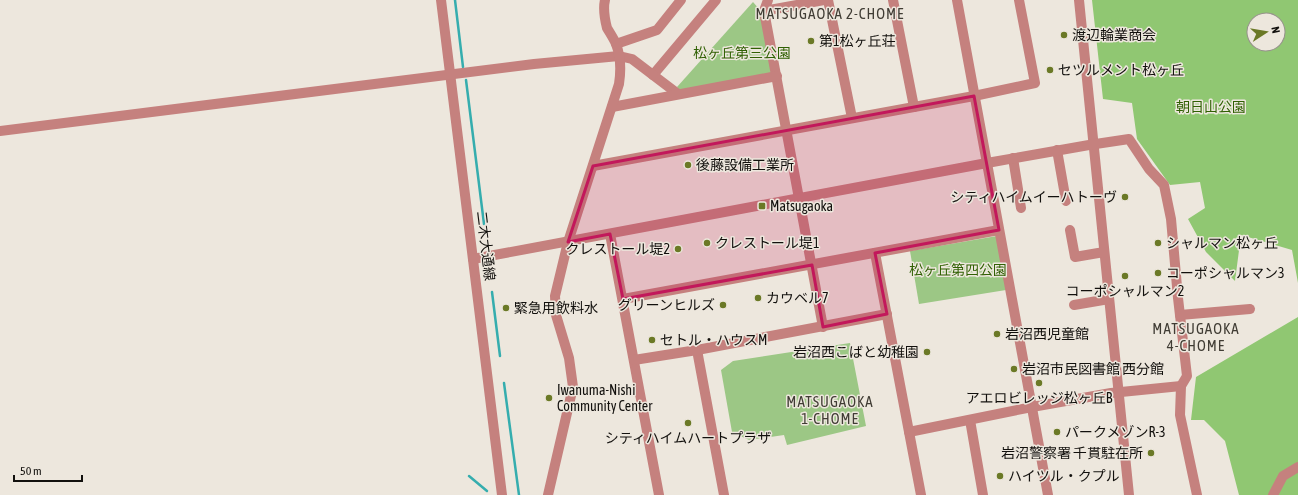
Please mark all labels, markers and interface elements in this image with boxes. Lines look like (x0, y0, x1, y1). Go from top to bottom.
district label: MATSUGAOKA 2-CHOME (756, 5, 904, 22)
north arrow (1246, 12, 1286, 52)
text: N (1269, 25, 1282, 34)
place label: 渡辺輪業商会 (1072, 27, 1156, 43)
marker: 渡辺輪業商会 (1059, 30, 1069, 40)
place label: 第1松ヶ丘荘 (819, 33, 896, 49)
marker: 第1松ヶ丘荘 (806, 36, 816, 46)
park label: 松ヶ丘第三公園 (693, 45, 791, 61)
place label: セツルメント松ヶ丘 (1058, 62, 1184, 78)
marker: セツルメント松ヶ丘 (1045, 65, 1055, 75)
park label: 朝日山公園 (1176, 99, 1246, 115)
place label: 後藤設備工業所 (696, 157, 794, 173)
marker: 後藤設備工業所 (683, 160, 693, 170)
place label: シティハイムイーハトーヴ (950, 189, 1117, 205)
marker: シティハイムイーハトーヴ (1120, 192, 1130, 202)
place label: Matsugaoka (770, 198, 833, 214)
marker: Matsugaoka (757, 201, 767, 211)
street label: 二木大通線 (474, 210, 498, 282)
place label: クレストール堤1 (715, 235, 820, 251)
place label: シャルマン松ヶ丘 (1166, 235, 1278, 251)
marker: クレストール堤1 (702, 238, 712, 248)
marker: シャルマン松ヶ丘 (1153, 238, 1163, 248)
place label: クレストール堤2 (565, 241, 670, 257)
marker: クレストール堤2 (673, 244, 683, 254)
park label: 松ヶ丘第四公園 (909, 262, 1007, 278)
place label: コーポシャルマン3 (1166, 265, 1285, 281)
marker: コーポシャルマン3 (1153, 268, 1163, 278)
marker: コーポシャルマン2 (1120, 271, 1130, 281)
place label: コーポシャルマン2 (1066, 283, 1184, 299)
place label: カウベル7 (766, 290, 829, 306)
marker: カウベル7 (753, 293, 763, 303)
place label: グリーンヒルズ (618, 297, 715, 313)
place label: 緊急用飲料水 (514, 300, 598, 316)
marker: グリーンヒルズ (718, 300, 728, 310)
marker: 緊急用飲料水 (501, 303, 511, 313)
district label: MATSUGAOKA 4-CHOME (1152, 320, 1240, 354)
place label: 岩沼西児童館 (1005, 326, 1089, 342)
marker: 岩沼西児童館 (992, 329, 1002, 339)
place label: セトル・ハウスM (660, 332, 767, 348)
marker: セトル・ハウスM (647, 335, 657, 345)
place label: 岩沼西こばと幼稚園 (793, 344, 919, 360)
marker: 岩沼西こばと幼稚園 (922, 347, 932, 357)
place label: 岩沼市民図書館 西分館 (1022, 361, 1164, 377)
marker: 岩沼市民図書館 西分館 (1009, 364, 1019, 374)
marker: アエロビレッジ松ヶ丘B (1034, 378, 1044, 388)
place label: Iwanuma-Nishi Community Center (557, 382, 653, 414)
place label: アエロビレッジ松ヶ丘B (966, 390, 1113, 406)
marker: Iwanuma-Nishi Community Center (544, 393, 554, 403)
district label: MATSUGAOKA 1-CHOME (786, 393, 874, 427)
marker: シティハイムハートプラザ (683, 418, 693, 428)
place label: パークメゾンR-3 (1065, 424, 1166, 440)
marker: パークメゾンR-3 (1052, 427, 1062, 437)
place label: シティハイムハートプラザ (605, 430, 771, 446)
place label: 岩沼警察署 千貫駐在所 (1001, 445, 1143, 461)
marker: 岩沼警察署 千貫駐在所 (1146, 448, 1156, 458)
scale bar (14, 457, 82, 483)
text: 50 m (20, 464, 42, 478)
place label: ハイツル・クプル (1008, 468, 1120, 484)
marker: ハイツル・クプル (995, 471, 1005, 481)

